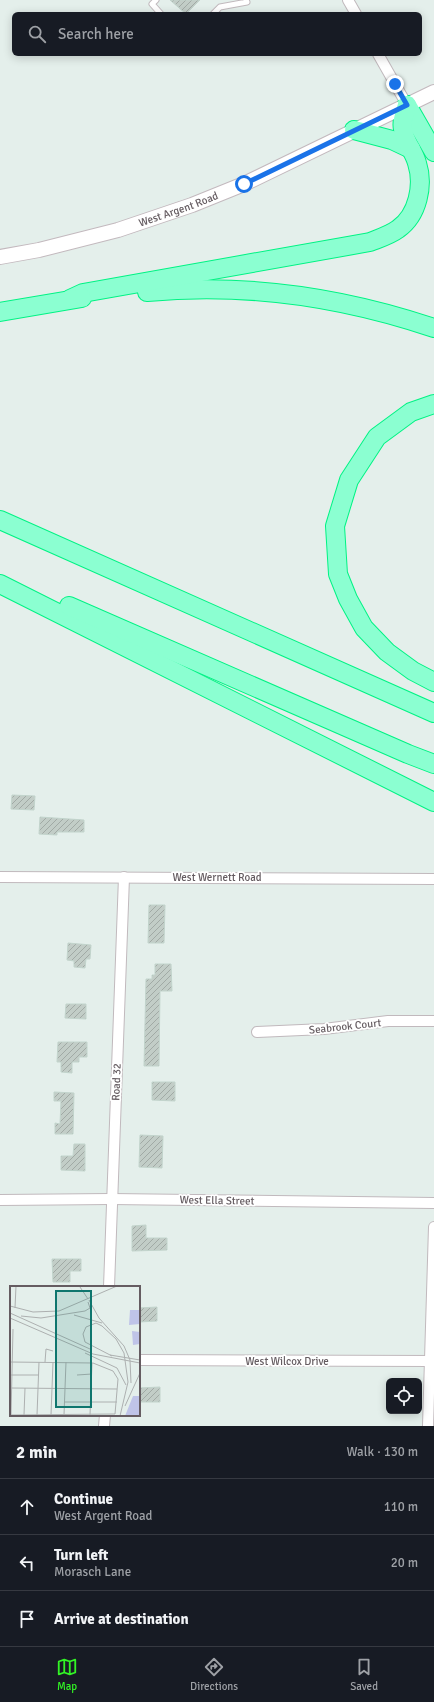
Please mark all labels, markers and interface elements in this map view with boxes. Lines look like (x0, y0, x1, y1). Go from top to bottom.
search box (12, 12, 422, 56)
icon: search (26, 23, 48, 45)
text: Search here (58, 25, 134, 43)
route end (386, 75, 404, 93)
route start (235, 175, 253, 193)
street label: West Argent Road (137, 189, 220, 230)
street label: West Wernett Road (172, 871, 262, 884)
street label: Seabrook Court (308, 1016, 382, 1037)
street label: Road 32 (109, 1063, 124, 1101)
street label: West Ella Street (180, 1193, 255, 1208)
inset map (10, 1286, 140, 1416)
street label: West Wilcox Drive (245, 1355, 329, 1368)
map controls (386, 1378, 422, 1414)
button: locate (386, 1378, 422, 1414)
text: 2 min (16, 1442, 57, 1463)
text: Walk · 130 m (347, 1444, 418, 1460)
text: Continue (54, 1490, 113, 1508)
icon: ahead (16, 1496, 38, 1518)
text: 110 m (384, 1499, 418, 1515)
text: West Argent Road (54, 1508, 152, 1524)
text: Turn left (54, 1546, 108, 1564)
icon: left (16, 1552, 38, 1574)
text: 20 m (391, 1555, 418, 1571)
text: Morasch Lane (54, 1564, 131, 1580)
icon: arrive (16, 1608, 38, 1630)
text: Arrive at destination (54, 1610, 189, 1628)
tab: Map (56, 1656, 78, 1693)
tab: Directions (190, 1656, 238, 1693)
tab: Saved (350, 1656, 378, 1693)

